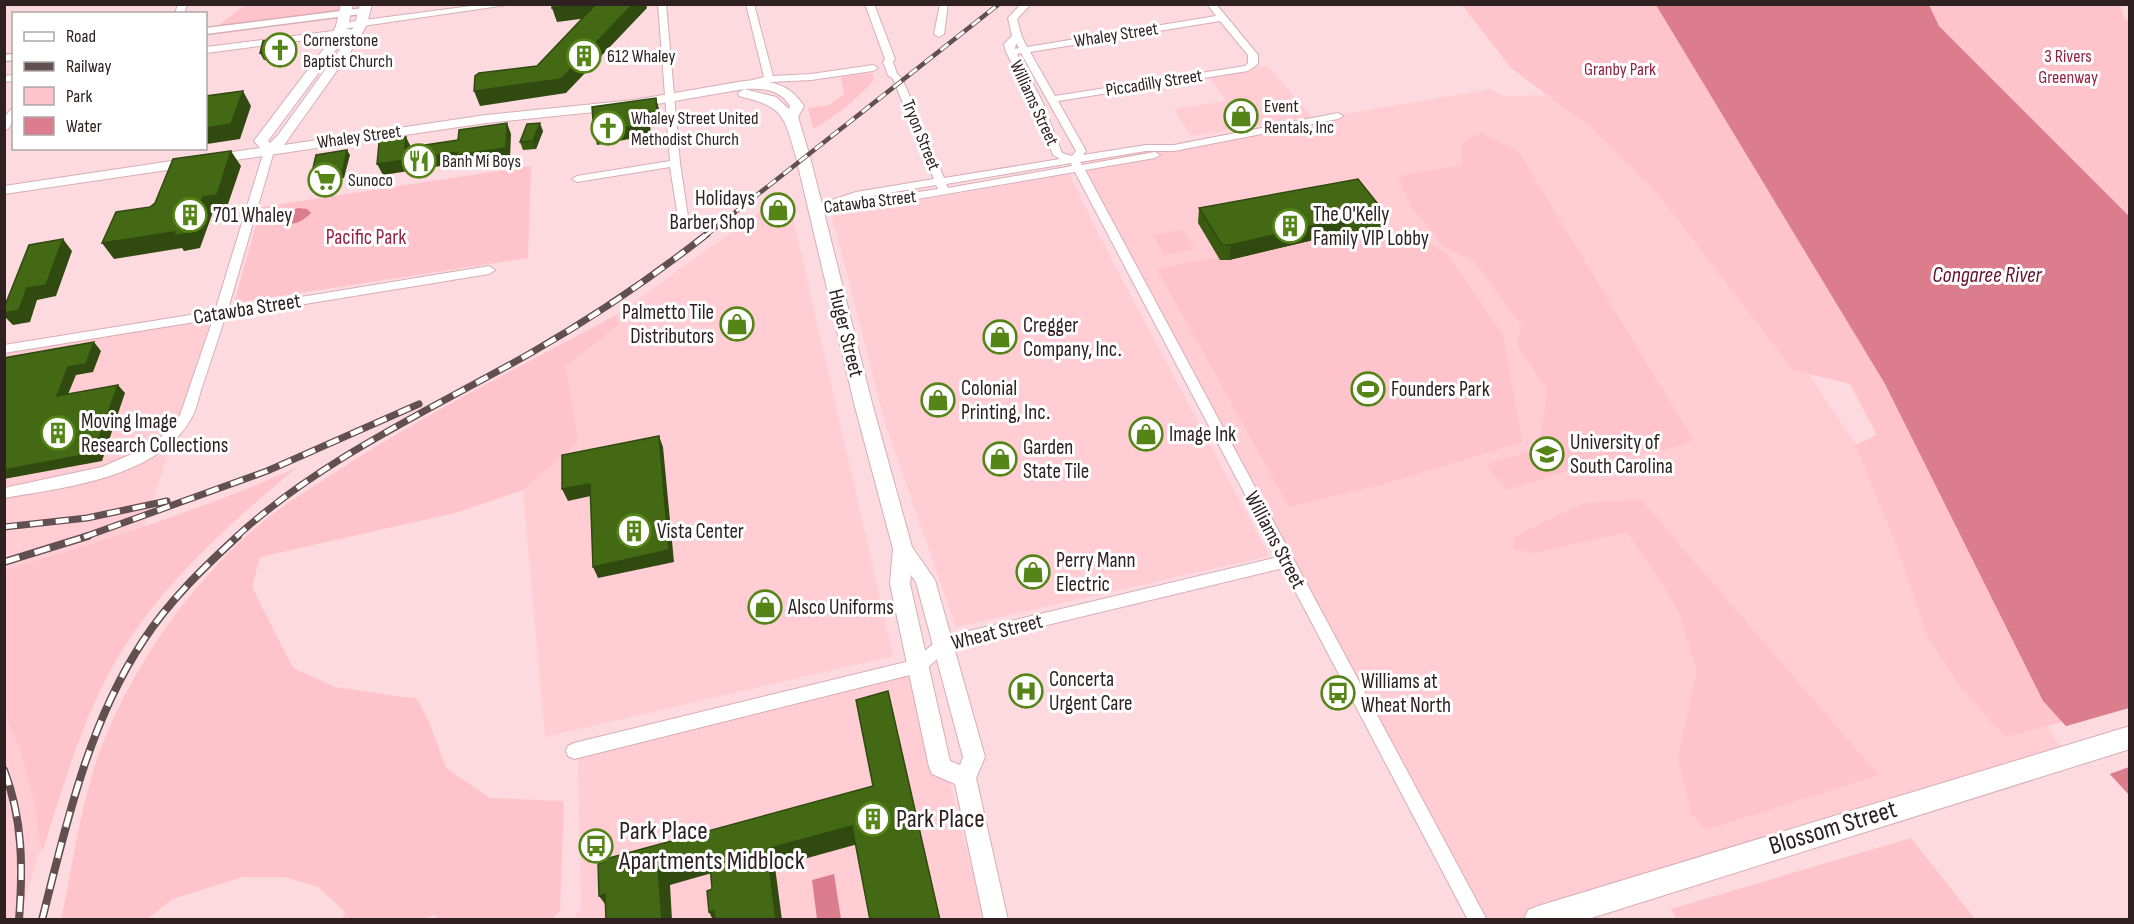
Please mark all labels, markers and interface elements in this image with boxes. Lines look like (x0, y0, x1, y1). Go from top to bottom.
legend (12, 12, 207, 150)
street label: Whaley Street (1073, 18, 1160, 52)
text: Road (66, 26, 96, 47)
place label: Cornerstone Baptist Church (303, 30, 393, 72)
church icon: Cornerstone Baptist Church (262, 32, 298, 68)
building icon: 612 Whaley (566, 38, 602, 74)
place label: 612 Whaley (607, 46, 675, 67)
park label: 3 Rivers Greenway (2038, 46, 2098, 88)
text: Railway (66, 56, 111, 77)
street label: Williams Street (1005, 57, 1063, 149)
park label: Granby Park (1584, 59, 1656, 80)
street label: Piccadilly Street (1104, 65, 1204, 101)
text: Park (66, 86, 92, 107)
place label: Event Rentals, Inc (1264, 96, 1334, 138)
street label: Tryon Street (897, 97, 945, 174)
shop icon: Event Rentals, Inc (1223, 98, 1259, 134)
place label: Whaley Street United Methodist Church (631, 108, 759, 150)
church icon: Whaley Street United Methodist Church (590, 110, 626, 146)
text: Water (66, 116, 102, 137)
street label: Whaley Street (316, 121, 403, 153)
restaurant icon: Banh Mi Boys (401, 143, 437, 179)
place label: Banh Mi Boys (442, 151, 521, 172)
supermarket icon: Sunoco (307, 162, 343, 198)
place label: Sunoco (348, 170, 393, 191)
place label: Holidays Barber Shop (670, 186, 755, 235)
street label: Catawba Street (823, 186, 918, 218)
shop icon: Holidays Barber Shop (760, 192, 796, 228)
building icon: 701 Whaley (172, 197, 208, 233)
place label: The O'Kelly Family VIP Lobby (1313, 202, 1429, 251)
place label: 701 Whaley (213, 203, 292, 228)
building icon: The O'Kelly Family VIP Lobby (1272, 208, 1308, 244)
park label: Pacific Park (326, 225, 406, 250)
water label: Congaree River (1932, 262, 2043, 289)
street label: Huger Street (823, 286, 869, 380)
street label: Catawba Street (192, 288, 302, 330)
place label: Palmetto Tile Distributors (622, 300, 714, 349)
shop icon: Palmetto Tile Distributors (719, 306, 755, 342)
place label: Cregger Company, Inc. (1023, 313, 1122, 362)
shop icon: Cregger Company, Inc. (982, 319, 1018, 355)
sports icon: Founders Park (1350, 371, 1386, 407)
place label: Colonial Printing, Inc. (961, 376, 1050, 425)
place label: Founders Park (1391, 377, 1490, 402)
shop icon: Colonial Printing, Inc. (920, 382, 956, 418)
place label: Moving Image Research Collections (81, 409, 228, 458)
building icon: Moving Image Research Collections (40, 415, 76, 451)
shop icon: Image Ink (1128, 416, 1164, 452)
place label: Image Ink (1169, 422, 1236, 447)
place label: University of South Carolina (1570, 430, 1673, 479)
place label: Garden State Tile (1023, 435, 1089, 484)
school or university icon: University of South Carolina (1529, 436, 1565, 472)
shop icon: Garden State Tile (982, 441, 1018, 477)
street label: Williams Street (1239, 487, 1311, 593)
building icon: Vista Center (616, 513, 652, 549)
place label: Vista Center (657, 519, 744, 544)
place label: Perry Mann Electric (1056, 548, 1136, 597)
shop icon: Perry Mann Electric (1015, 554, 1051, 590)
shop icon: Alsco Uniforms (747, 589, 783, 625)
place label: Alsco Uniforms (787, 595, 894, 620)
street label: Wheat Street (949, 609, 1045, 655)
place label: Concerta Urgent Care (1049, 667, 1133, 716)
place label: Williams at Wheat North (1361, 669, 1451, 718)
hospital icon: Concerta Urgent Care (1008, 673, 1044, 709)
bus stop icon: Williams at Wheat North (1320, 675, 1356, 711)
street label: Blossom Street (1765, 794, 1901, 862)
building icon: Park Place (855, 801, 891, 837)
place label: Park Place (896, 804, 985, 835)
place label: Park Place Apartments Midblock (618, 816, 805, 877)
bus stop icon: Park Place Apartments Midblock (578, 828, 614, 864)

